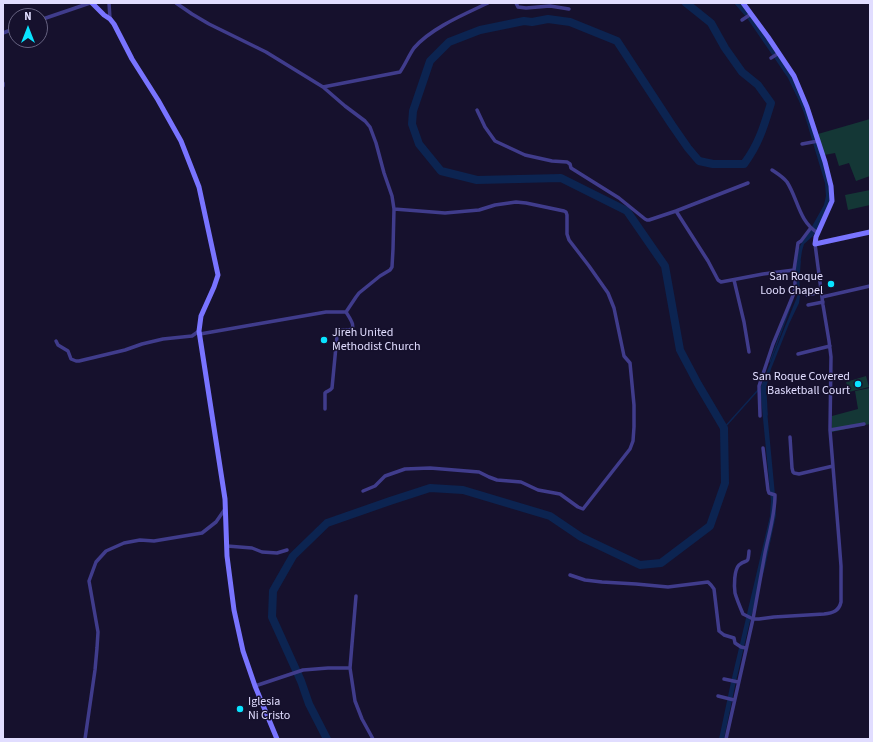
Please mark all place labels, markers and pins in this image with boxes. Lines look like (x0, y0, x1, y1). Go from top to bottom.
place label: San Roque Loob Chapel (760, 270, 823, 298)
marker: San Roque Loob Chapel (826, 279, 836, 289)
place label: Jireh United Methodist Church (332, 326, 420, 354)
marker: Jireh United Methodist Church (319, 335, 329, 345)
place label: San Roque Covered Basketball Court (752, 370, 850, 398)
marker: San Roque Covered Basketball Court (853, 379, 863, 389)
place label: Iglesia Ni Cristo (248, 695, 290, 723)
marker: Iglesia Ni Cristo (235, 704, 245, 714)

